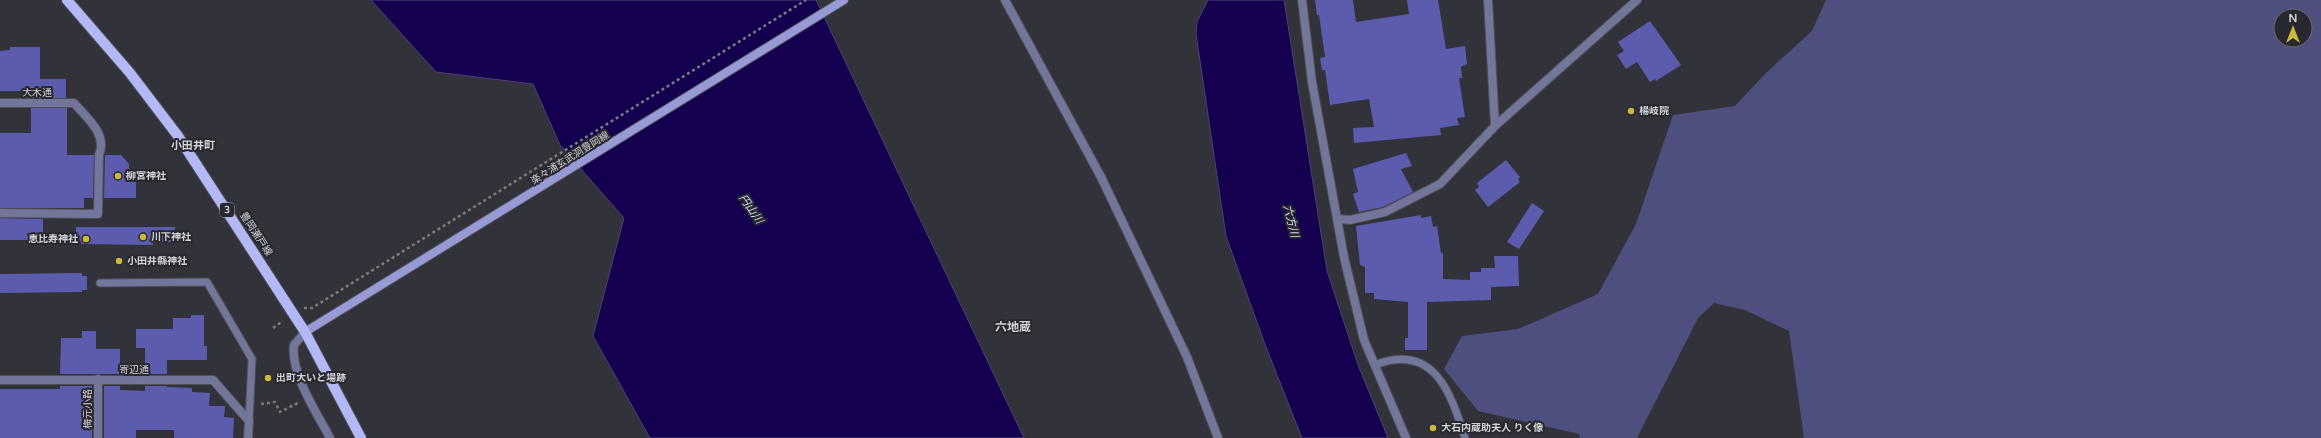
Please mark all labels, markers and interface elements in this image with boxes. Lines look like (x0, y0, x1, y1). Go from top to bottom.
north arrow (2273, 8, 2313, 48)
text: N (2289, 12, 2297, 25)
street label: 大木通 (22, 87, 52, 99)
place label: 楊岐院 (1639, 105, 1669, 117)
marker: 楊岐院 (1626, 106, 1636, 116)
street label: 楽々浦玄武洞豊岡線 (529, 129, 611, 187)
district label: 小田井町 (171, 139, 215, 152)
place label: 柳宮神社 (125, 170, 167, 182)
marker: 柳宮神社 (113, 171, 123, 181)
water label: 円山川 (736, 192, 766, 227)
road number: 3 (220, 203, 234, 217)
water label: 六方川 (1281, 203, 1302, 240)
street label: 豊岡瀬戸線 (237, 210, 275, 258)
place label: 川下神社 (151, 231, 192, 243)
marker: 川下神社 (138, 232, 148, 242)
place label: 恵比寿神社 (28, 233, 79, 245)
marker: 恵比寿神社 (81, 234, 91, 244)
place label: 小田井縣神社 (127, 255, 188, 267)
marker: 小田井縣神社 (114, 256, 124, 266)
district label: 六地蔵 (995, 320, 1031, 334)
street label: 寄辺通 (119, 364, 149, 376)
place label: 出町大いと場跡 (276, 372, 346, 384)
marker: 出町大いと場跡 (263, 373, 273, 383)
street label: 梅元小路 (82, 389, 94, 429)
place label: 大石内蔵助夫人 りく像 (1441, 422, 1544, 434)
marker: 大石内蔵助夫人 りく像 (1428, 423, 1438, 433)

